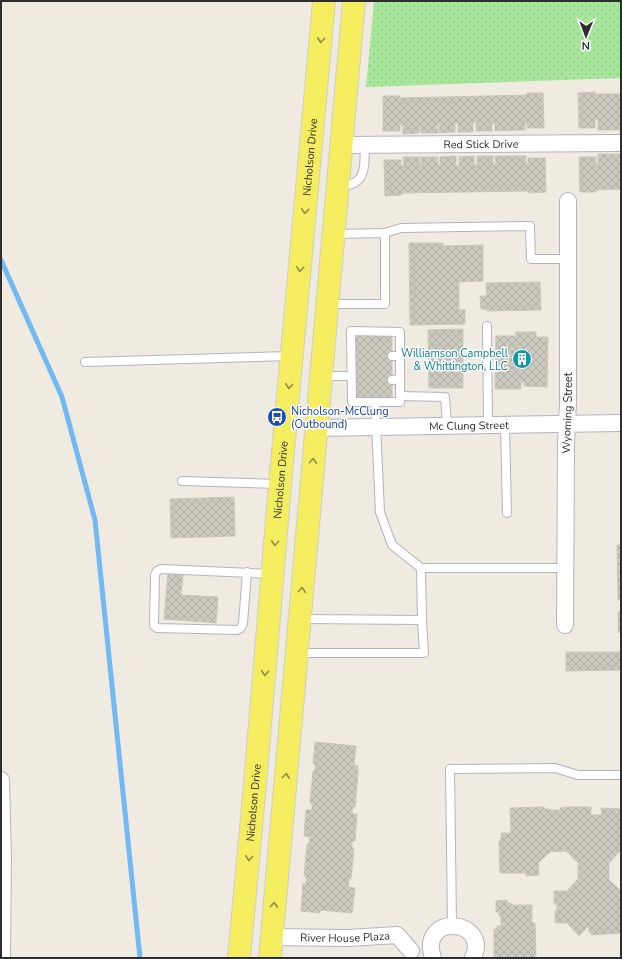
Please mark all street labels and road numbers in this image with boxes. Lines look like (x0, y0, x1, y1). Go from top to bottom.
street label: Nicholson Drive (299, 118, 321, 197)
street label: Red Stick Drive (443, 137, 519, 152)
street label: Wyoming Street (559, 372, 576, 454)
street label: Mc Clung Street (429, 418, 509, 434)
street label: Nicholson Drive (270, 440, 292, 519)
street label: Nicholson Drive (243, 763, 265, 842)
street label: River House Plaza (300, 928, 390, 946)

